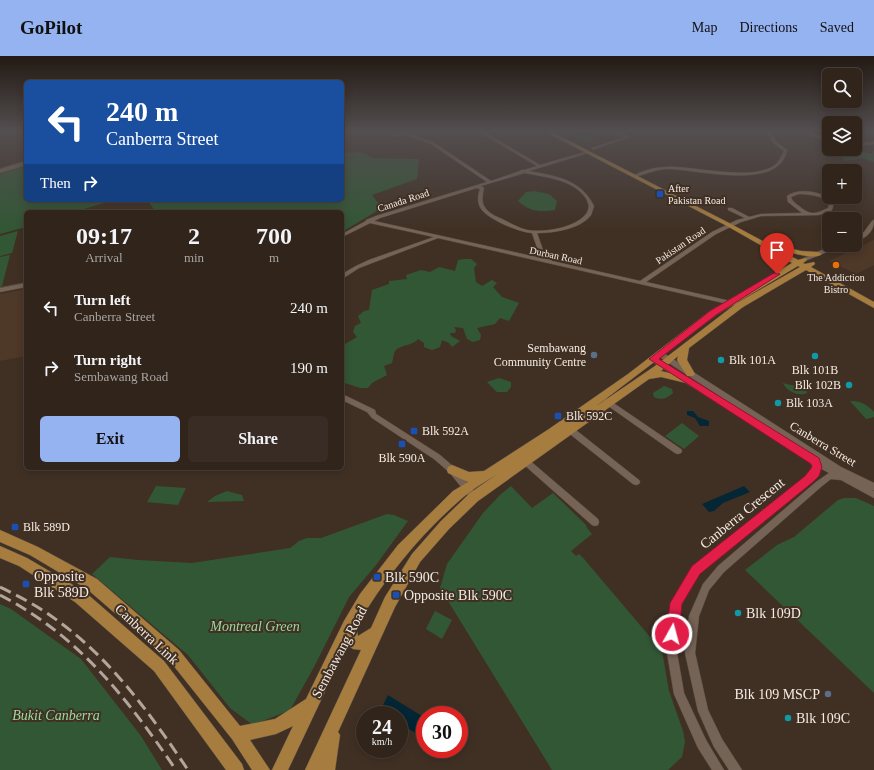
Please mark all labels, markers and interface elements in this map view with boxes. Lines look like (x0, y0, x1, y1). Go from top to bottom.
text: GoPilot (20, 17, 82, 38)
text: Map (692, 20, 717, 35)
text: Directions (739, 20, 798, 35)
text: Saved (820, 20, 854, 35)
map controls (822, 68, 862, 252)
button: search (822, 68, 862, 108)
icon: left (40, 96, 92, 148)
text: 240 m (106, 96, 178, 127)
button: layers (822, 116, 862, 156)
text: Canberra Street (106, 129, 218, 149)
button: + (822, 164, 862, 204)
icon: right (79, 172, 101, 194)
text: Then (40, 175, 71, 191)
place label: After Pakistan Road (668, 183, 726, 206)
street label: Canada Road (376, 187, 430, 214)
marker: After Pakistan Road (655, 189, 665, 199)
button: − (822, 212, 862, 252)
text: 09:17 (76, 223, 132, 249)
text: 2 (188, 223, 200, 249)
text: 700 (256, 223, 292, 249)
street label: Pakistan Road (653, 225, 707, 266)
pin (760, 233, 794, 274)
icon: arrive (766, 239, 788, 261)
street label: Durban Road (529, 245, 583, 266)
text: Arrival (85, 250, 123, 265)
text: min (184, 250, 204, 265)
text: m (269, 250, 279, 265)
marker: The Addiction Bistro (831, 260, 841, 270)
place label: The Addiction Bistro (807, 272, 865, 295)
text: Turn left (74, 292, 131, 308)
icon: left (40, 297, 62, 319)
text: 240 m (290, 300, 328, 316)
text: Canberra Street (74, 309, 155, 324)
place label: Sembawang Community Centre (494, 341, 586, 369)
marker: Sembawang Community Centre (589, 350, 599, 360)
marker: Blk 101B (810, 351, 820, 361)
text: Turn right (74, 352, 141, 368)
place label: Blk 101A (729, 353, 776, 367)
marker: Blk 101A (716, 355, 726, 365)
icon: right (40, 357, 62, 379)
text: 190 m (290, 360, 328, 376)
place label: Blk 101B (792, 363, 838, 377)
text: Sembawang Road (74, 369, 168, 384)
place label: Blk 102B (795, 378, 841, 392)
marker: Blk 102B (844, 380, 854, 390)
place label: Blk 103A (786, 396, 833, 410)
marker: Blk 103A (773, 398, 783, 408)
place label: Blk 592C (566, 409, 612, 423)
marker: Blk 592C (553, 411, 563, 421)
button: Exit (40, 416, 180, 462)
button: Share (188, 416, 328, 462)
street label: Canberra Street (787, 419, 859, 470)
place label: Blk 592A (422, 424, 469, 438)
marker: Blk 592A (409, 426, 419, 436)
marker: Blk 590A (397, 439, 407, 449)
place label: Blk 590A (378, 451, 426, 465)
street label: Canberra Crescent (697, 475, 787, 552)
place label: Blk 589D (23, 520, 70, 534)
marker: Blk 589D (10, 522, 20, 532)
place label: Opposite Blk 589D (34, 569, 89, 600)
place label: Blk 590C (385, 570, 439, 585)
marker: Blk 590C (372, 572, 382, 582)
marker: Opposite Blk 589D (21, 579, 31, 589)
place label: Opposite Blk 590C (404, 588, 512, 603)
marker: Opposite Blk 590C (391, 590, 401, 600)
street label: Canberra Link (112, 601, 181, 668)
street label: Sembawang Road (309, 604, 370, 701)
place label: Blk 109D (746, 606, 801, 621)
marker: Blk 109D (733, 608, 743, 618)
position arrow (651, 613, 693, 655)
park label: Montreal Green (209, 619, 300, 634)
place label: Blk 109 MSCP (734, 687, 820, 702)
marker: Blk 109 MSCP (823, 689, 833, 699)
speed limit sign: 30 (416, 706, 468, 758)
park label: Bukit Canberra (12, 708, 100, 723)
place label: Blk 109C (796, 711, 850, 726)
marker: Blk 109C (783, 713, 793, 723)
text: 24 (372, 716, 392, 738)
text: km/h (372, 736, 392, 747)

